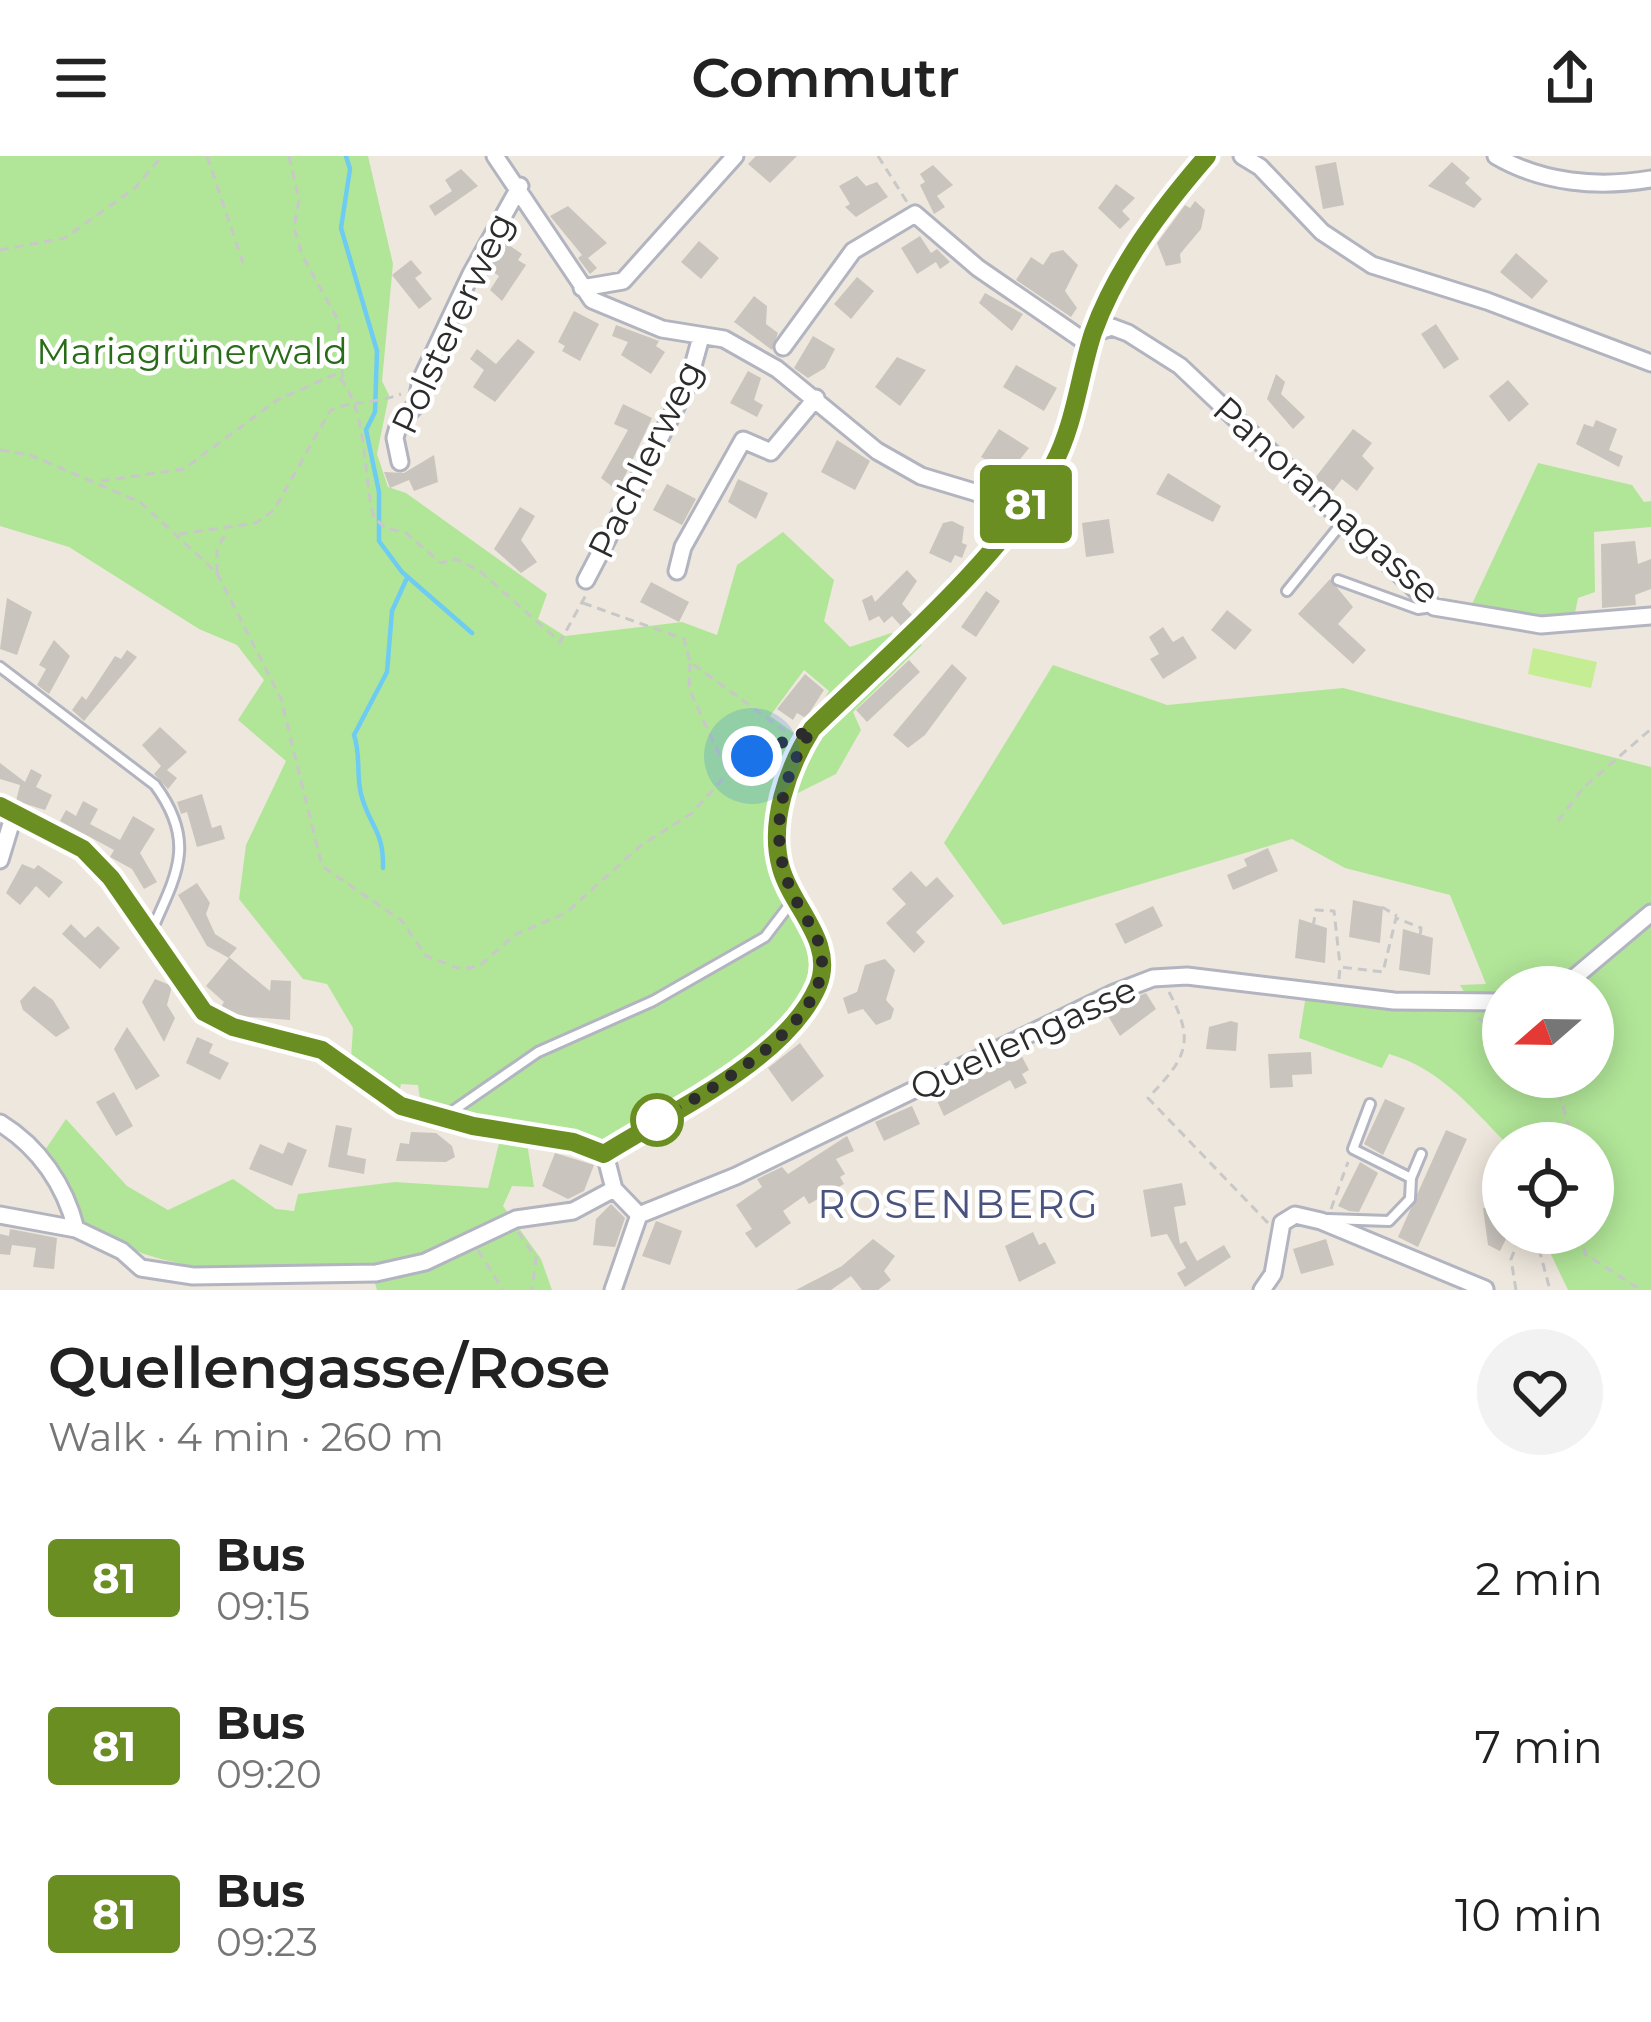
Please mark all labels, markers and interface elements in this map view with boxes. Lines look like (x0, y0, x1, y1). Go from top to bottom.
icon: menu (48, 45, 114, 111)
text: Commutr (691, 45, 960, 111)
icon: share (1537, 45, 1603, 111)
street label: Polstererweg (382, 205, 522, 441)
park label: Mariagrünerwald (36, 329, 348, 373)
street label: Pachlerweg (578, 353, 712, 565)
street label: Panoramagasse (1205, 387, 1449, 613)
line badge: 81 (972, 465, 1080, 543)
text: 81 (1004, 478, 1048, 530)
your location (722, 726, 782, 786)
street label: Quellengasse (903, 966, 1143, 1110)
north arrow (1482, 966, 1614, 1098)
map controls (1482, 966, 1614, 1254)
unlabelled marker (632, 1095, 682, 1145)
button: locate (1482, 1122, 1614, 1254)
district label: ROSENBERG (817, 1180, 1101, 1228)
button: heart (1477, 1329, 1603, 1455)
text: Quellengasse/Rose (48, 1333, 611, 1402)
text: Walk · 4 min · 260 m (48, 1413, 444, 1461)
text: Bus (216, 1527, 305, 1582)
text: 2 min (1475, 1551, 1603, 1606)
text: 81 (92, 1552, 136, 1604)
text: 09:15 (216, 1582, 310, 1630)
text: Bus (216, 1695, 305, 1750)
text: 7 min (1474, 1719, 1603, 1774)
text: 81 (92, 1720, 136, 1772)
text: 09:20 (216, 1750, 322, 1798)
text: Bus (216, 1863, 305, 1918)
text: 10 min (1455, 1887, 1603, 1942)
text: 81 (92, 1888, 136, 1940)
text: 09:23 (216, 1918, 318, 1966)

